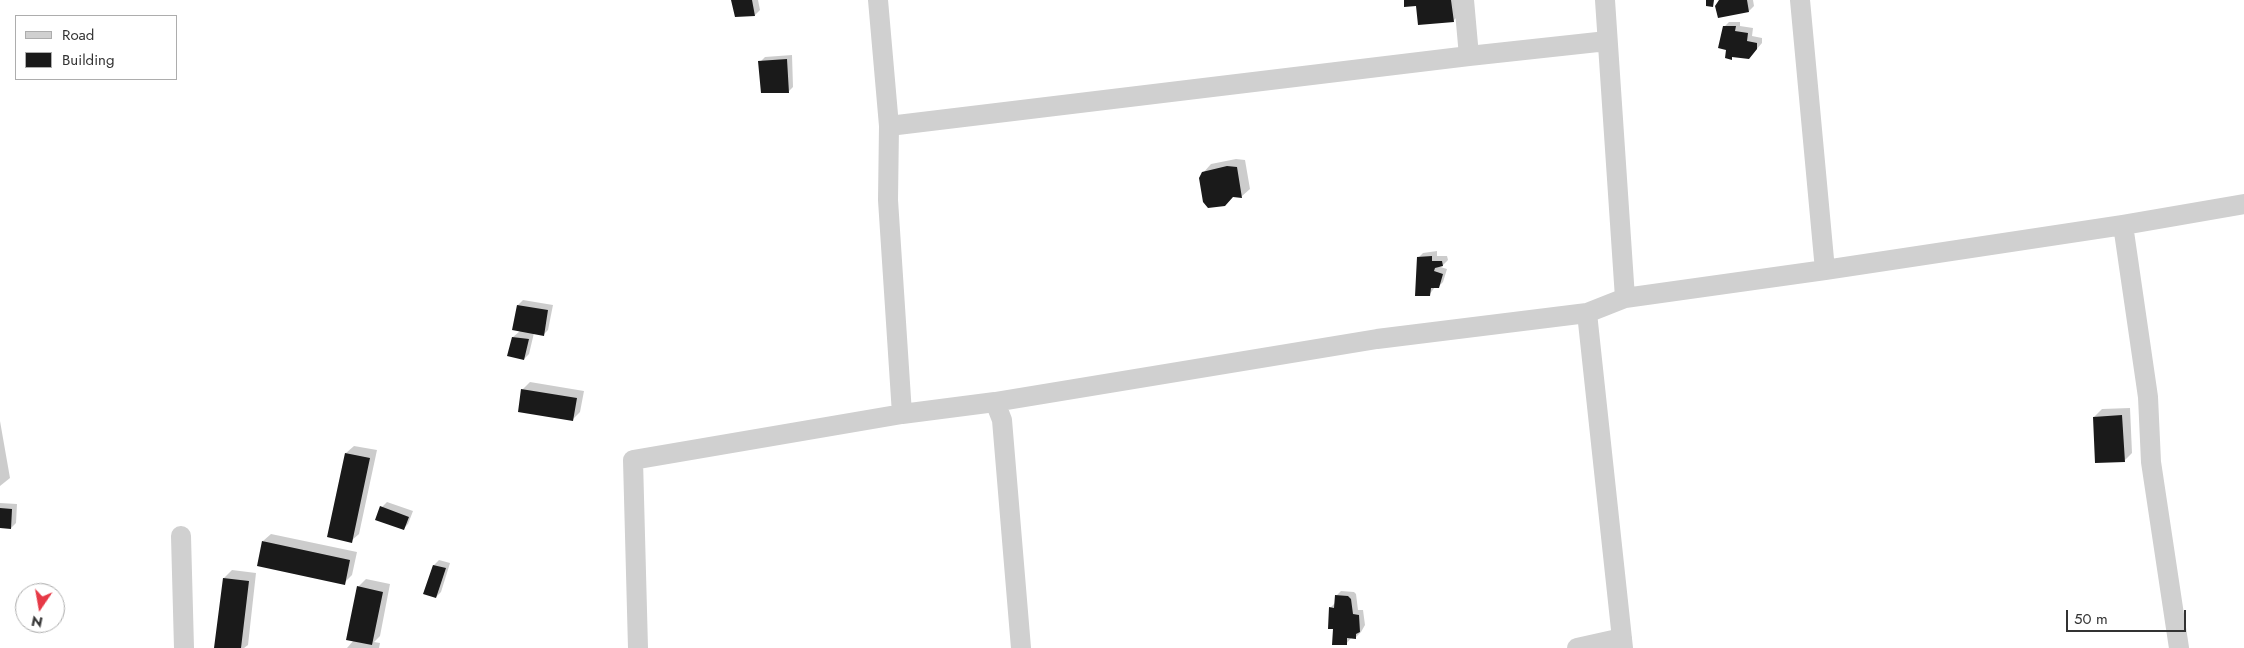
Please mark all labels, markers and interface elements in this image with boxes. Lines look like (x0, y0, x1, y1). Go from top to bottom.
legend (15, 15, 178, 80)
text: Road (62, 24, 94, 46)
text: Building (62, 49, 114, 71)
north arrow (15, 583, 65, 633)
scale bar (2069, 600, 2189, 632)
text: 50 m (2074, 608, 2108, 630)
text: N (30, 611, 45, 633)

